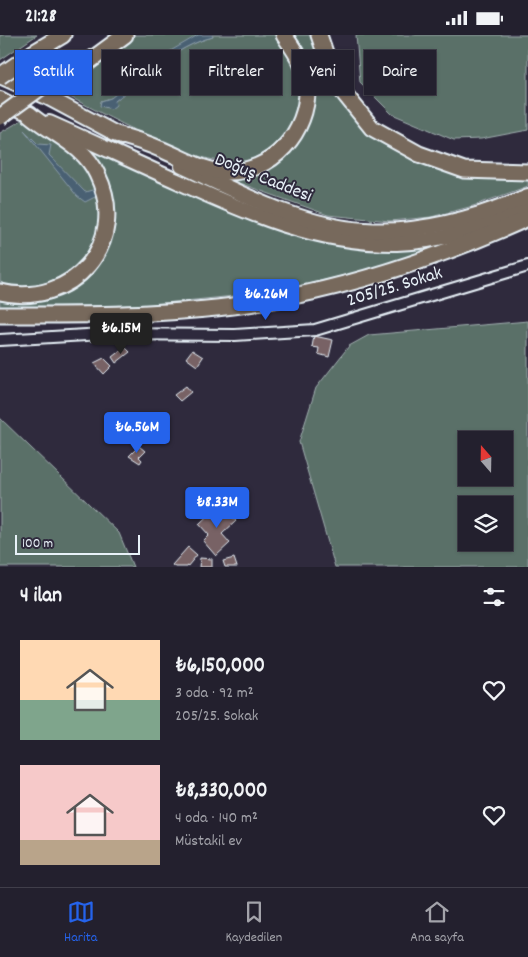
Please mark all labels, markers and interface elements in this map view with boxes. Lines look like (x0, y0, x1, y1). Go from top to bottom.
text: 21:28 (25, 4, 57, 31)
chip: Satılık (15, 50, 92, 95)
chip: Kiralık (102, 50, 180, 95)
chip: Filtreler (190, 50, 282, 95)
chip: Yeni (292, 50, 354, 95)
chip: Daire (364, 50, 436, 95)
street label: Doğuş Caddesi (210, 147, 316, 211)
street label: 205/25. Sokak (344, 261, 446, 315)
pin: ₺6.26M (225, 279, 307, 321)
text: ₺6.26M (244, 283, 288, 306)
pin: ₺6.15M (80, 313, 162, 355)
text: ₺6.15M (101, 317, 141, 340)
pin: ₺6.56M (96, 411, 178, 454)
text: ₺6.56M (115, 416, 159, 439)
north arrow (458, 431, 512, 486)
map controls (458, 431, 513, 551)
pin: ₺8.33M (176, 487, 258, 529)
text: ₺8.33M (196, 491, 238, 514)
button: layers (458, 496, 513, 551)
scale bar (15, 532, 140, 555)
text: 100 m (22, 534, 53, 554)
text: 4 ilan (20, 582, 62, 612)
icon: filters (480, 583, 508, 611)
text: ₺6,150,000 (175, 652, 265, 682)
icon: home (60, 660, 120, 720)
icon: heart (480, 676, 508, 704)
text: 3 oda · 92 m² (175, 682, 254, 705)
text: 205/25. Sokak (175, 705, 258, 728)
text: ₺8,330,000 (175, 777, 268, 807)
icon: home (60, 785, 120, 845)
icon: heart (480, 801, 508, 829)
text: 4 oda · 140 m² (175, 807, 258, 830)
text: Müstakil ev (175, 830, 242, 853)
tab: Harita (64, 898, 97, 948)
tab: Kaydedilen (226, 898, 282, 948)
tab: Ana sayfa (410, 898, 464, 948)

